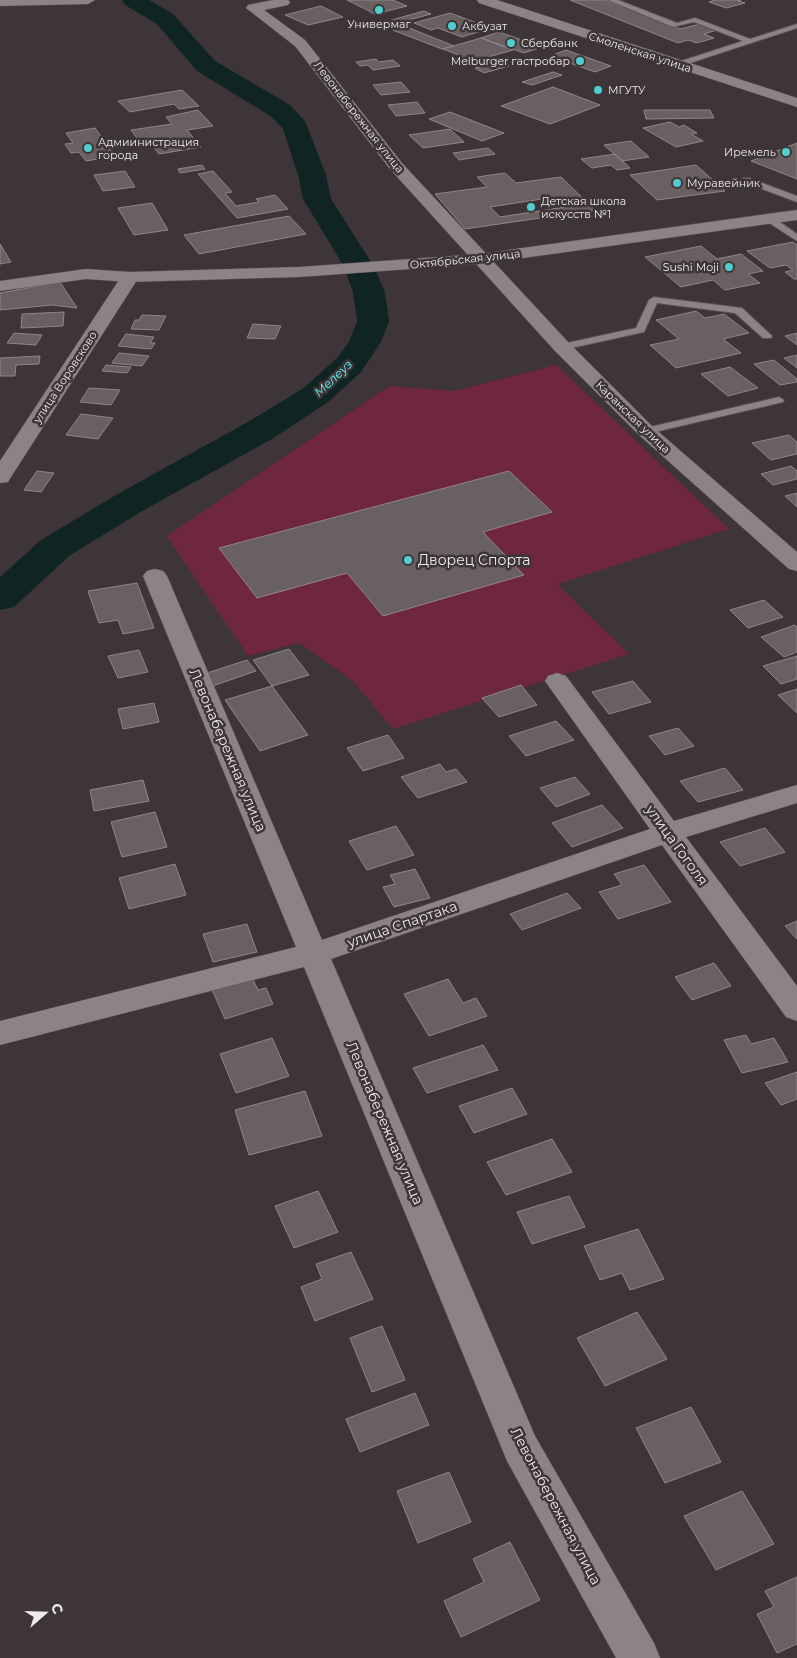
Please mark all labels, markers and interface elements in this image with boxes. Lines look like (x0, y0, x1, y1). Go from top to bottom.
marker: Универмаг (373, 4, 385, 16)
place label: Универмаг (347, 17, 411, 31)
place label: Акбузат (462, 19, 508, 33)
marker: Акбузат (446, 20, 458, 32)
street label: Смоленская улица (587, 29, 693, 75)
place label: Сбербанк (521, 36, 578, 50)
marker: Сбербанк (505, 37, 517, 49)
place label: Melburger гастробар (451, 54, 570, 68)
marker: Melburger гастробар (574, 55, 586, 67)
street label: Левонабережная улица (311, 58, 407, 176)
place label: МГУТУ (608, 83, 646, 97)
marker: МГУТУ (592, 84, 604, 96)
place label: Адмиинистрация города (98, 135, 199, 162)
marker: Адмиинистрация города (82, 142, 94, 154)
place label: Иремель (724, 145, 776, 159)
marker: Иремель (780, 146, 792, 158)
place label: Муравейник (687, 176, 761, 190)
marker: Муравейник (671, 177, 683, 189)
place label: Детская школа искусств №1 (541, 194, 626, 221)
marker: Детская школа искусств №1 (525, 201, 537, 213)
street label: Октябрьская улица (409, 246, 521, 272)
place label: Sushi Moji (663, 260, 719, 274)
marker: Sushi Moji (723, 261, 735, 273)
street label: улица Воровсково (30, 328, 100, 426)
water label: Мелеуз (311, 357, 355, 399)
street label: Каранская улица (593, 378, 673, 456)
place label: Дворец Спорта (418, 551, 531, 569)
marker: Дворец Спорта (402, 554, 414, 566)
street label: Левонабережная улица (185, 666, 271, 834)
street label: улица Гоголя (641, 800, 712, 889)
street label: улица Спартака (344, 897, 459, 952)
street label: Левонабережная улица (342, 1039, 428, 1207)
street label: Левонабережная улица (507, 1424, 605, 1588)
north arrow (20, 1588, 70, 1638)
text: С (47, 1601, 67, 1616)

